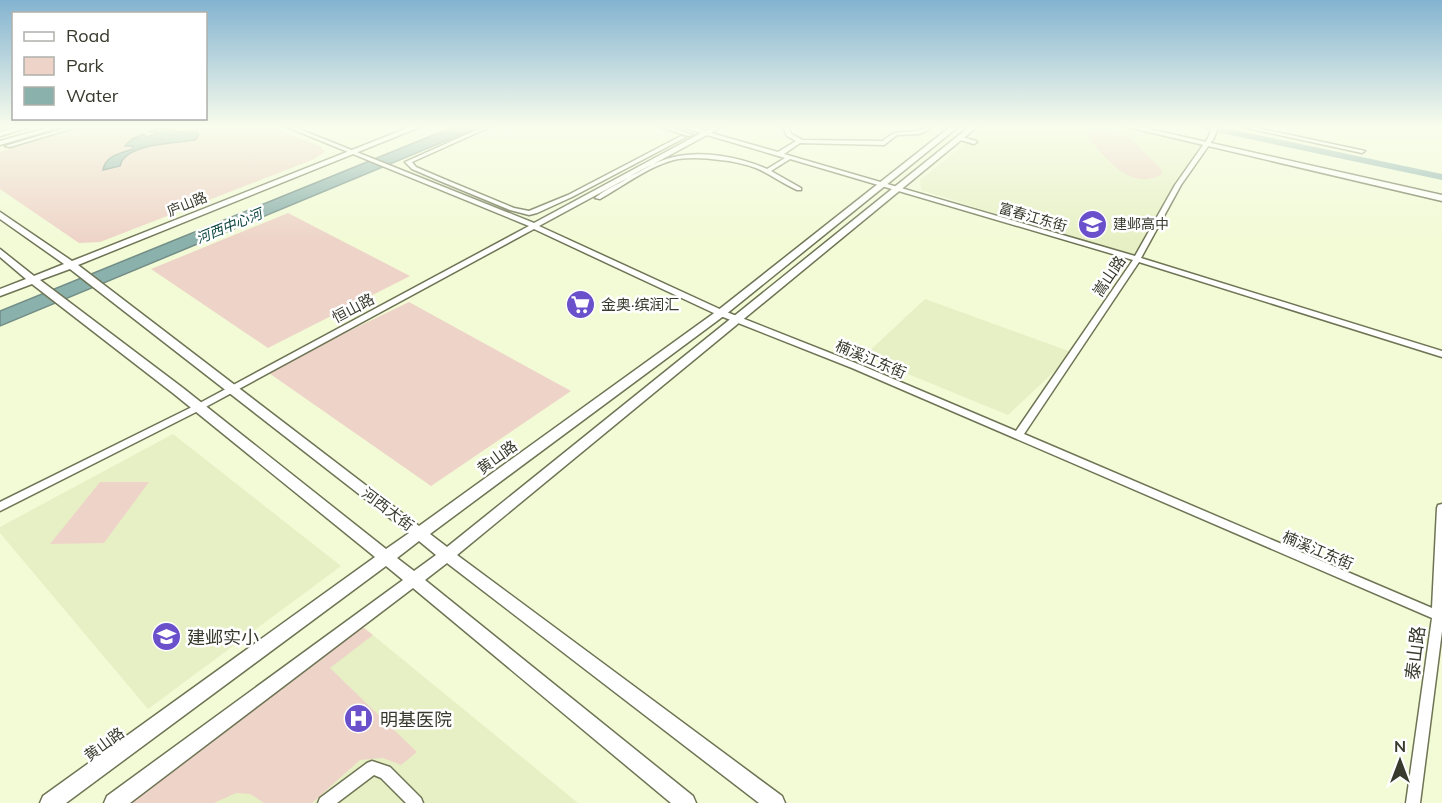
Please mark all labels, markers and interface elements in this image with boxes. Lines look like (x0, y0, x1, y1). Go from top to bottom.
legend (12, 12, 207, 120)
text: Road (66, 24, 110, 47)
text: Park (66, 54, 105, 77)
text: Water (66, 84, 119, 107)
street label: 庐山路 (164, 188, 210, 220)
street label: 富春江东街 (997, 199, 1069, 235)
water label: 河西中心河 (193, 203, 268, 247)
school or university icon: 建邺高中 (1076, 208, 1108, 240)
place label: 建邺高中 (1113, 215, 1169, 233)
street label: 嵩山路 (1089, 252, 1129, 300)
supermarket icon: 金奥·缤润汇 (564, 288, 596, 320)
street label: 恒山路 (329, 289, 377, 327)
place label: 金奥·缤润汇 (601, 295, 679, 314)
street label: 楠溪江东街 (833, 336, 909, 382)
street label: 黄山路 (473, 436, 521, 478)
street label: 河西大街 (358, 483, 418, 535)
street label: 楠溪江东街 (1280, 527, 1356, 573)
school or university icon: 建邺实小 (150, 621, 182, 653)
street label: 泰山路 (1400, 625, 1430, 681)
place label: 建邺实小 (187, 626, 259, 649)
hospital icon: 明基医院 (343, 703, 375, 735)
place label: 明基医院 (380, 708, 452, 731)
street label: 黄山路 (80, 723, 128, 765)
north arrow (1370, 731, 1430, 791)
text: N (1394, 736, 1406, 756)

